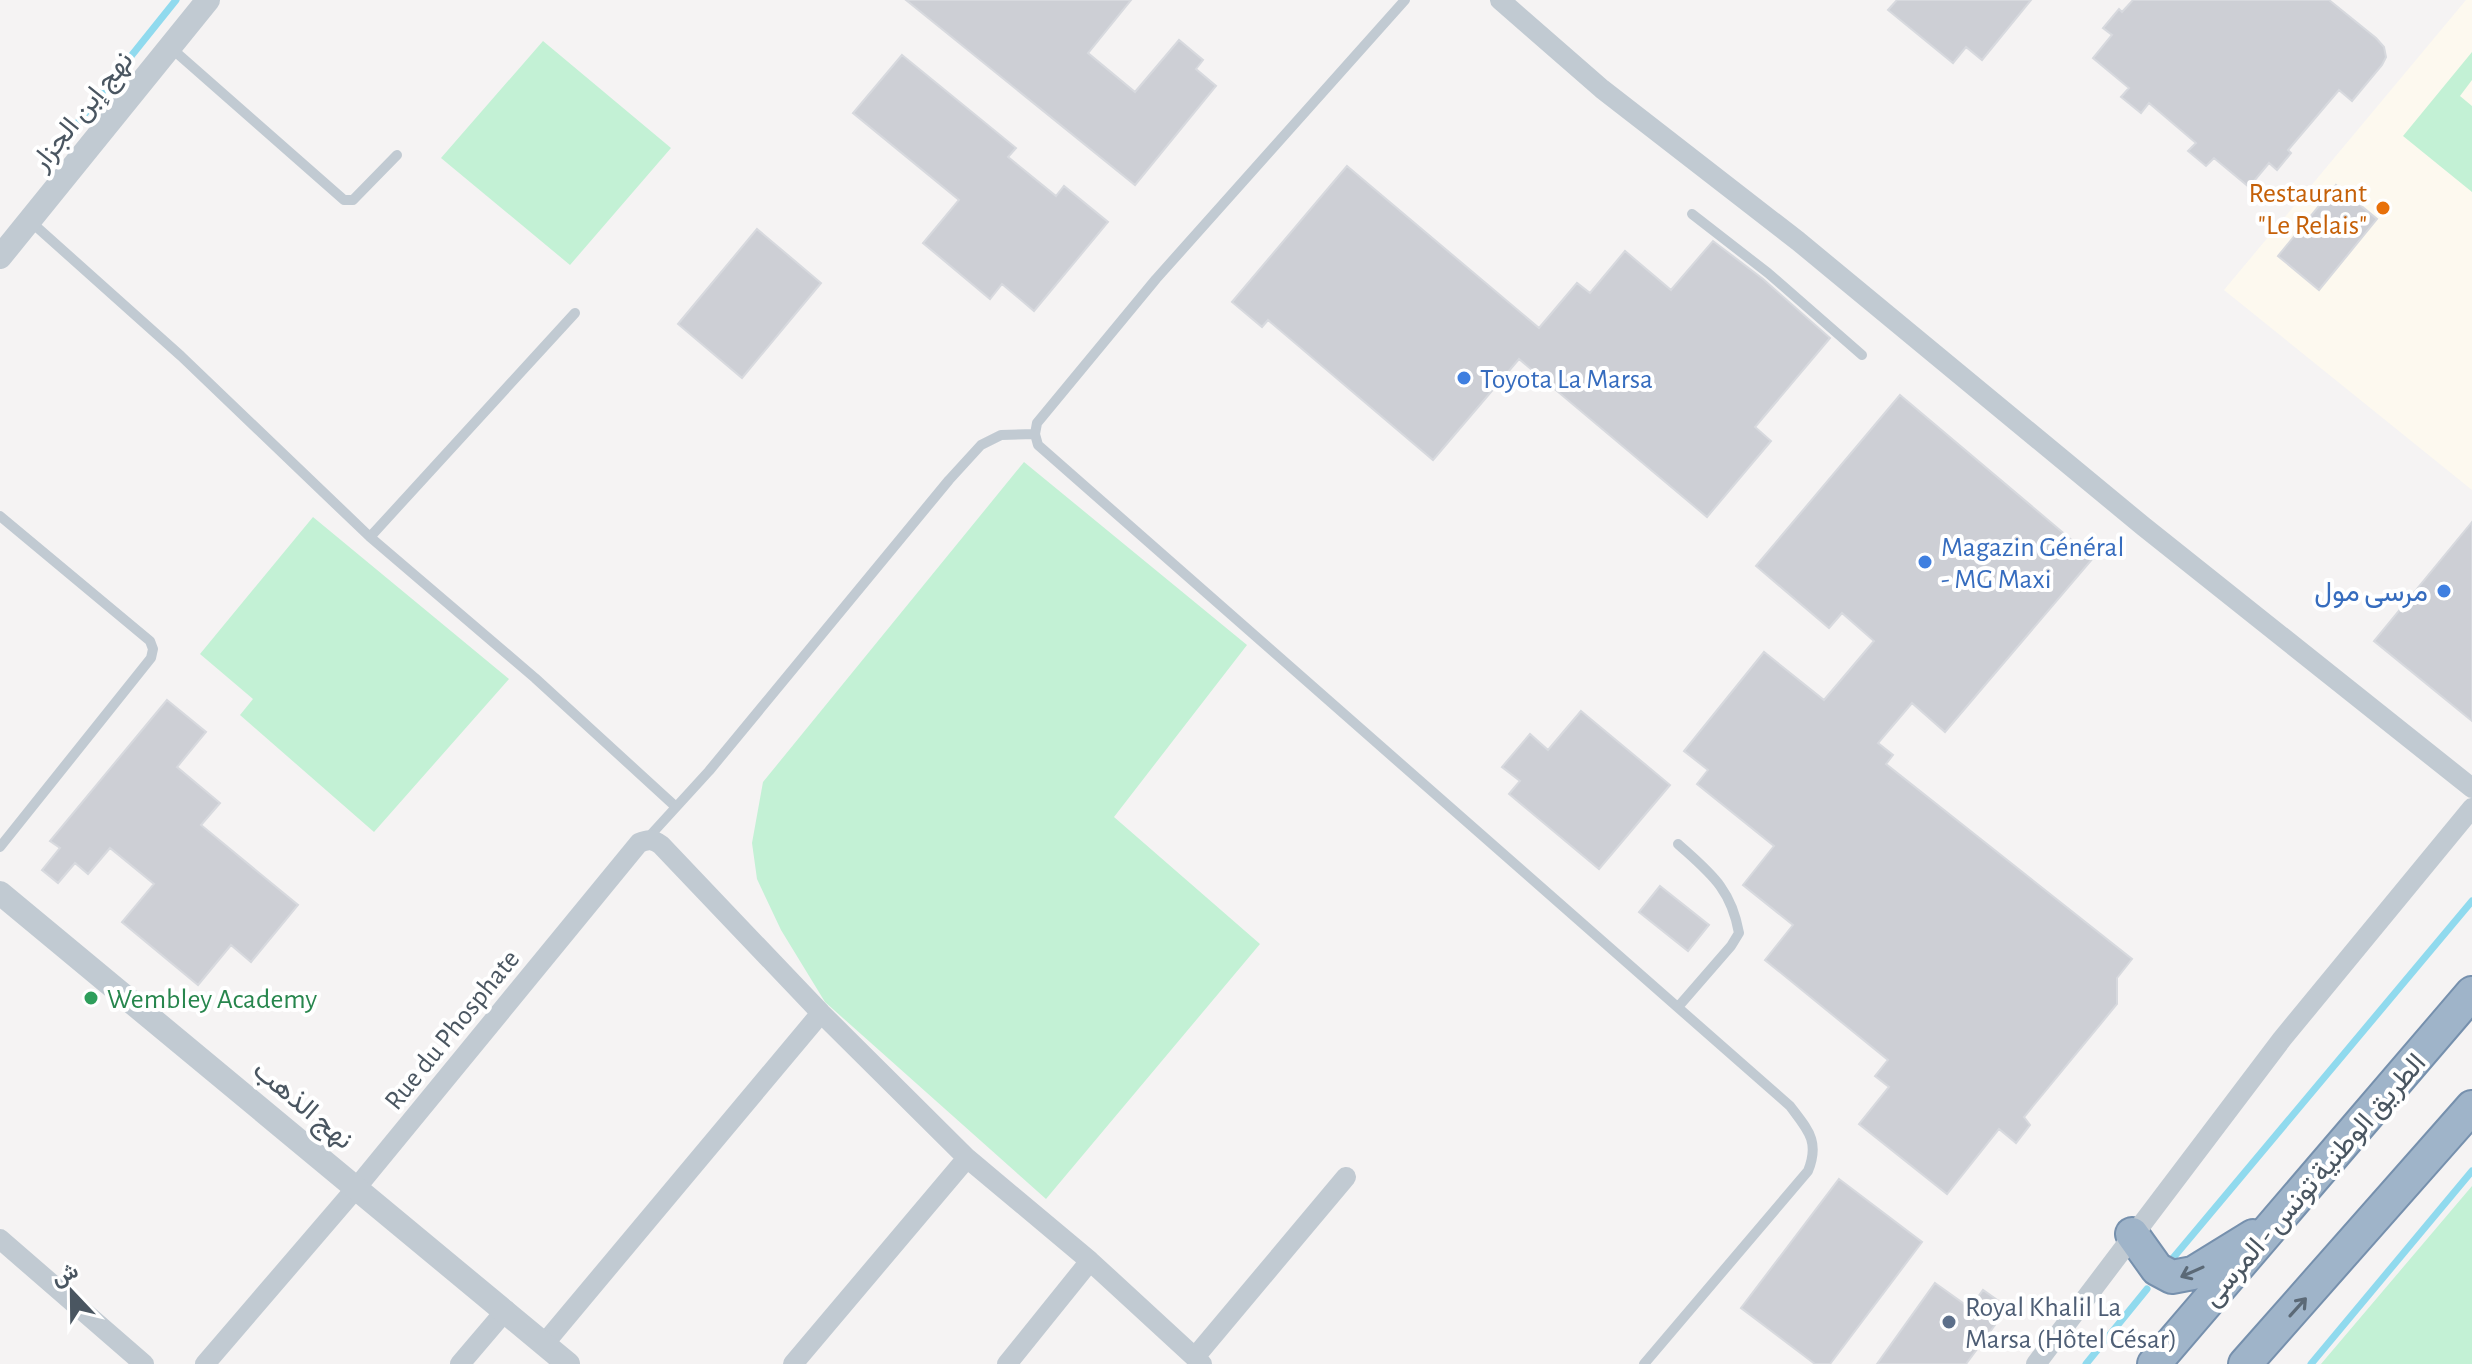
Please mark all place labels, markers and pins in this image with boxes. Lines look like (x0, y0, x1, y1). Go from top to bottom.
place label: Restaurant "Le Relais" (2249, 180, 2367, 240)
marker: Restaurant "Le Relais" (2374, 199, 2392, 217)
place label: Toyota La Marsa (1480, 366, 1653, 394)
marker: Toyota La Marsa (1455, 369, 1473, 387)
place label: Magazin Général - MG Maxi (1941, 534, 2124, 594)
marker: Magazin Général - MG Maxi (1916, 553, 1934, 571)
place label: مرسى مول (2314, 579, 2428, 609)
marker: مرسى مول (2435, 582, 2453, 600)
place label: Wembley Academy (107, 986, 317, 1014)
marker: Wembley Academy (82, 989, 100, 1007)
place label: Royal Khalil La Marsa (Hôtel César) (1965, 1294, 2177, 1354)
marker: Royal Khalil La Marsa (Hôtel César) (1940, 1313, 1958, 1331)

